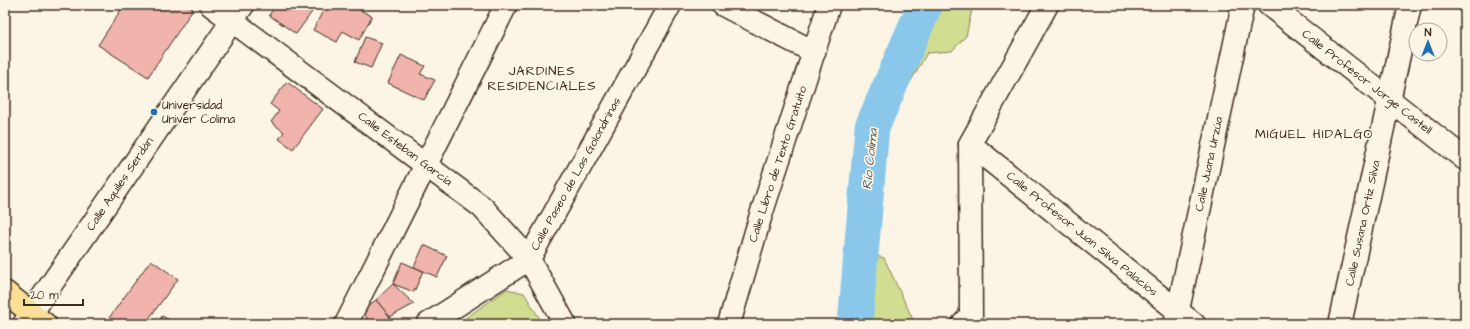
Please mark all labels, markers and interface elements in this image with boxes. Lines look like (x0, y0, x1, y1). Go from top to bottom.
north arrow (1408, 22, 1448, 62)
text: N (1425, 25, 1432, 40)
street label: Calle Profesor Jorge Castell (1298, 26, 1436, 139)
district label: JARDINES RESIDENCIALES (487, 62, 597, 95)
street label: Calle Libro de Texto Gratuito (745, 83, 811, 244)
street label: Calle Paseo de Las Golondrinas (527, 94, 625, 254)
place label: Universidad Univer Colima (162, 97, 235, 128)
marker: Universidad Univer Colima (149, 107, 159, 117)
street label: Calle Esteban García (354, 108, 456, 190)
street label: Calle Juana Urzúa (1191, 115, 1227, 213)
district label: MIGUEL HIDALGO (1255, 125, 1373, 143)
water label: Río Colima (858, 126, 882, 190)
street label: Calle Aquiles Serdán (82, 134, 158, 234)
street label: Calle Susana Ortiz Silva (1341, 158, 1385, 288)
street label: Calle Profesor Juan Silva Palacios (1003, 167, 1161, 301)
scale bar (24, 281, 83, 307)
text: 20 m (30, 287, 59, 304)

